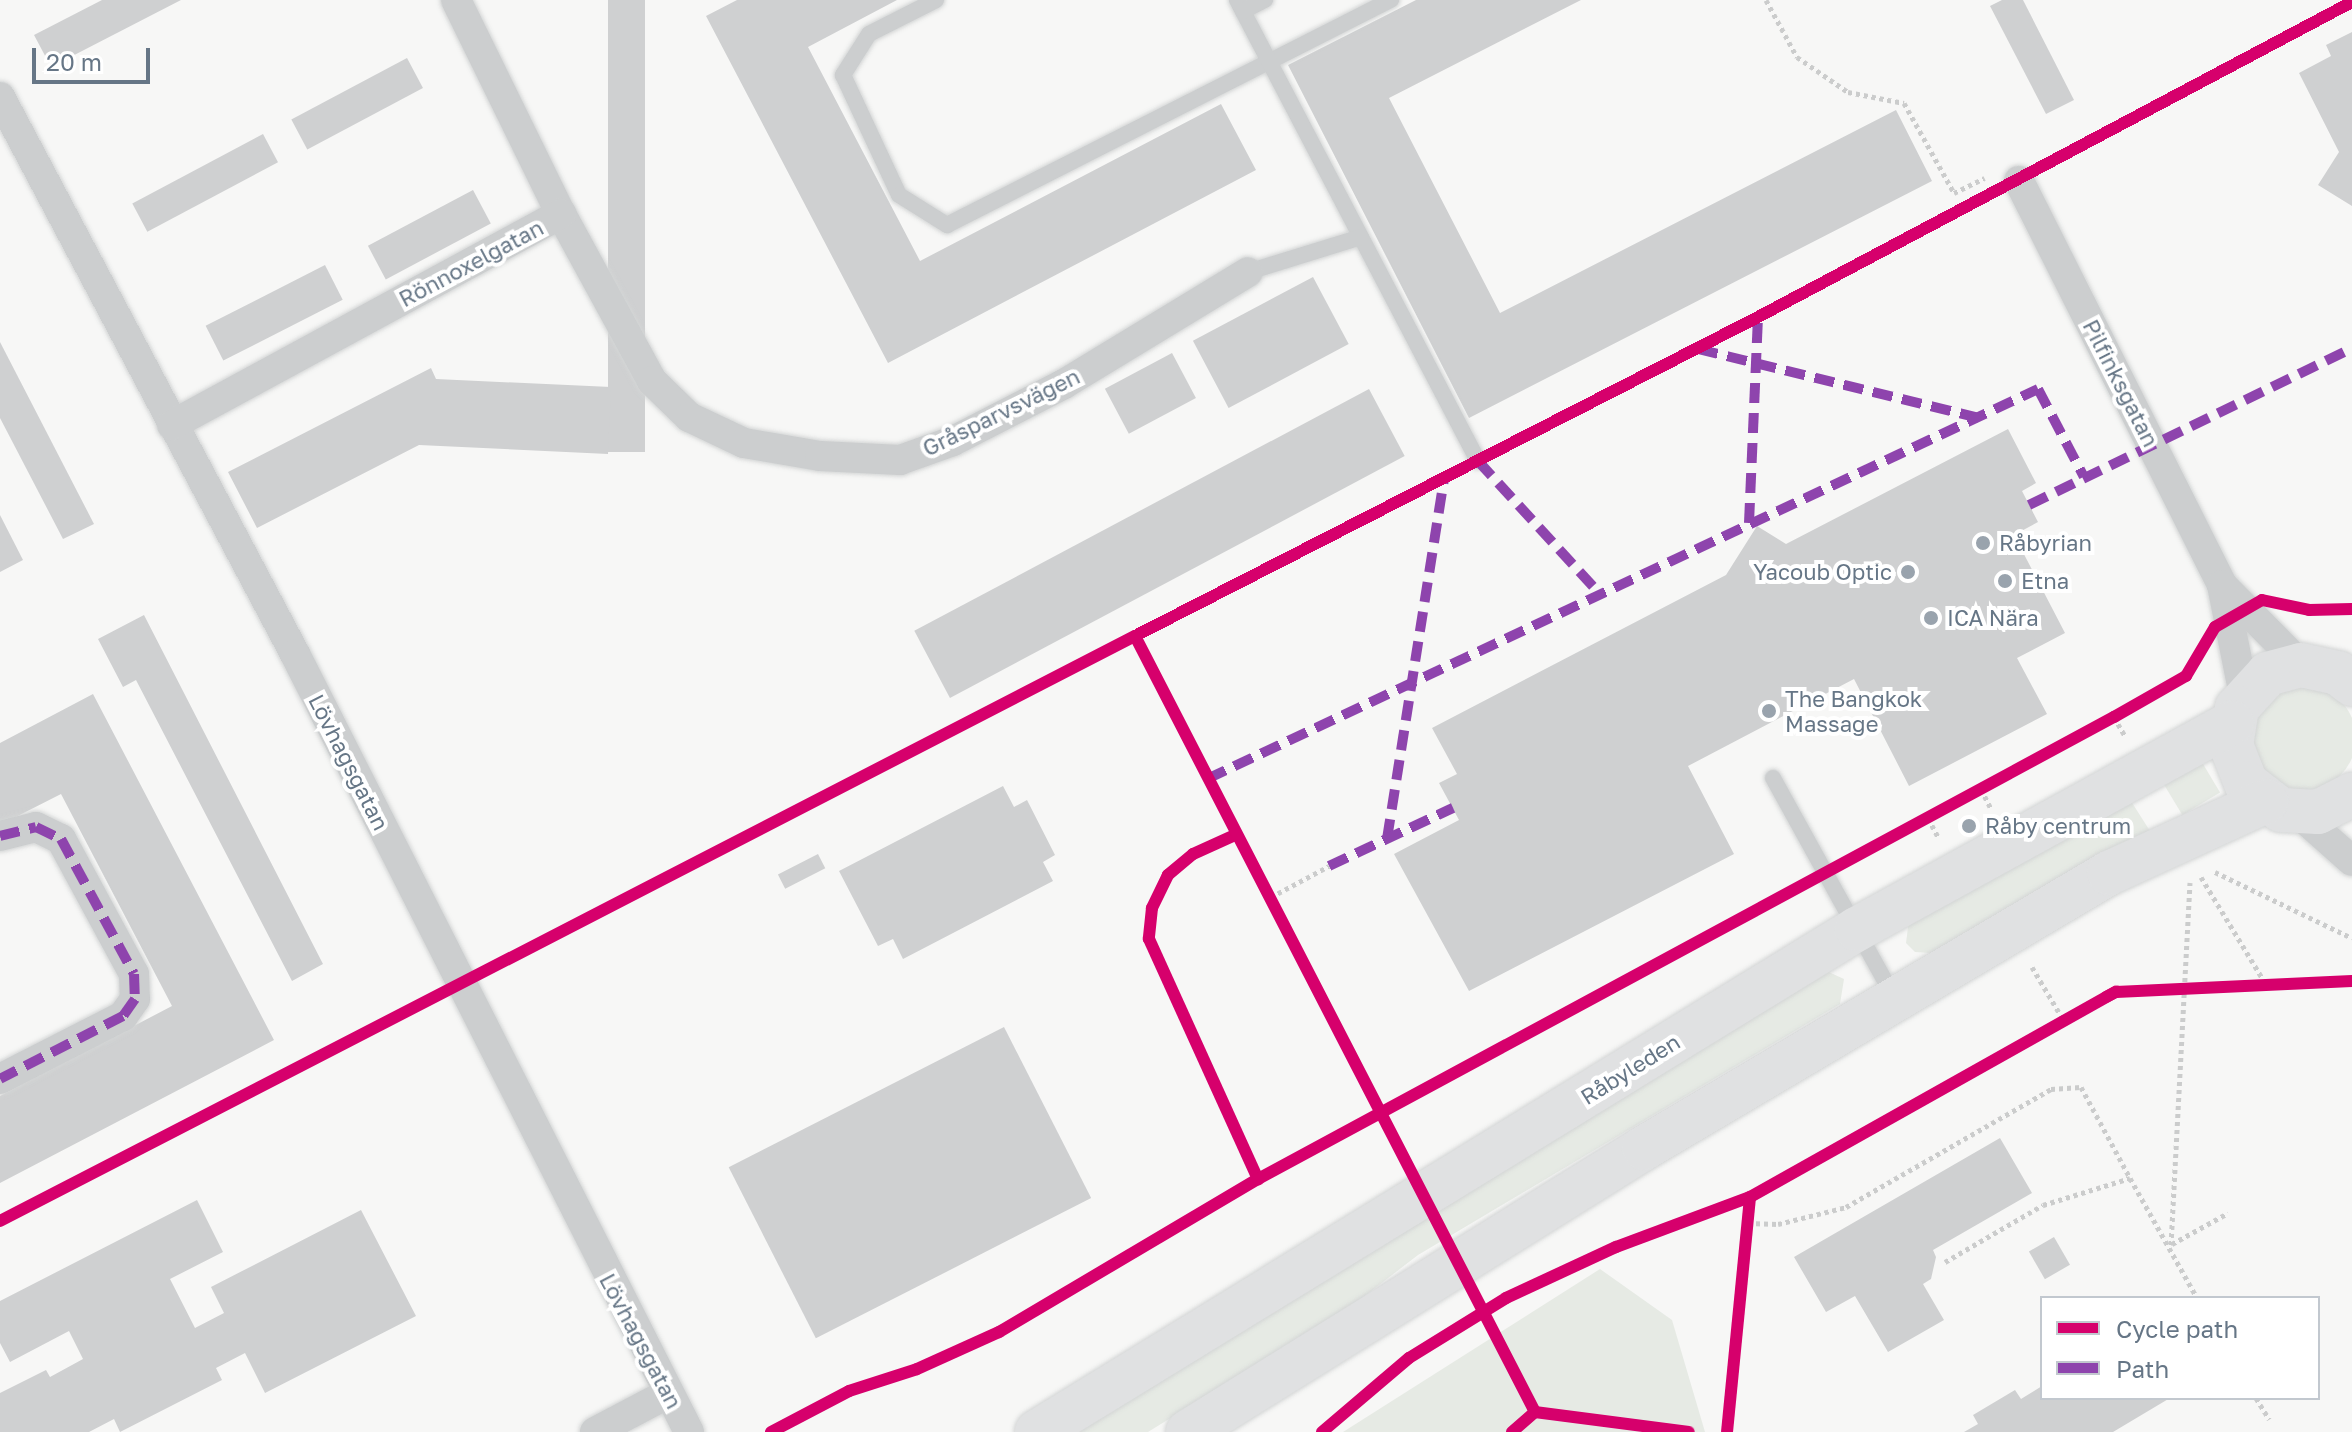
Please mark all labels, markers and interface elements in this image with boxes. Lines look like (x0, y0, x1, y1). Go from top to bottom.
scale bar (36, 32, 154, 82)
text: 20 m (46, 47, 102, 76)
street label: Rönnoxelgatan (394, 214, 548, 312)
street label: Pilfinksgatan (2078, 315, 2164, 451)
street label: Gråsparvsvägen (918, 363, 1084, 461)
place label: Råbyrian (1999, 530, 2092, 556)
marker: Råbyrian (1974, 534, 1992, 552)
place label: Yacoub Optic (1753, 559, 1892, 585)
marker: Yacoub Optic (1899, 563, 1917, 581)
place label: Etna (2021, 568, 2069, 594)
marker: Etna (1996, 572, 2014, 590)
place label: ICA Nära (1947, 605, 2039, 631)
marker: ICA Nära (1922, 609, 1940, 627)
place label: The Bangkok Massage (1785, 685, 1922, 736)
street label: Lövhagsgatan (303, 690, 395, 834)
marker: The Bangkok Massage (1760, 702, 1778, 720)
place label: Råby centrum (1985, 813, 2131, 839)
marker: Råby centrum (1960, 817, 1978, 835)
street label: Råbyleden (1576, 1028, 1684, 1110)
street label: Lövhagsgatan (594, 1269, 688, 1413)
legend (2040, 1296, 2320, 1400)
text: Cycle path (2116, 1314, 2238, 1343)
text: Path (2116, 1354, 2169, 1383)

